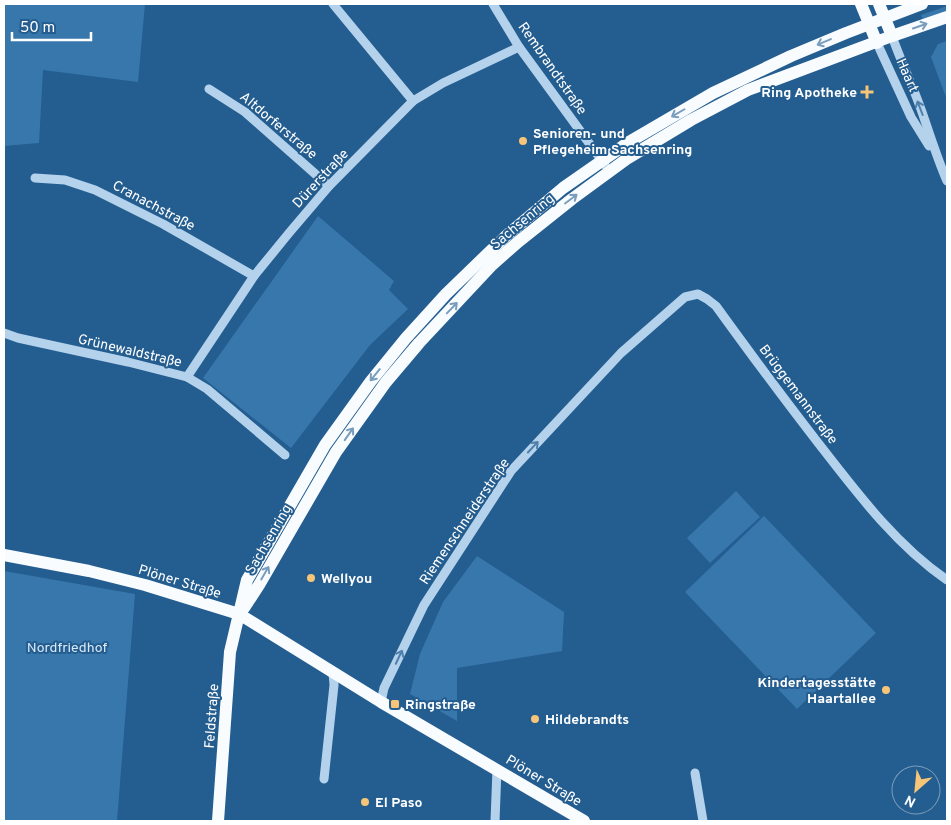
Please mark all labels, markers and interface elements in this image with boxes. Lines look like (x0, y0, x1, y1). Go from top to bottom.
scale bar (12, 10, 91, 42)
text: 50 m (20, 19, 55, 38)
street label: Rembrandtstraße (514, 19, 590, 118)
one-way arrow (911, 21, 927, 30)
one-way arrow (817, 38, 832, 48)
street label: Haart (892, 56, 922, 95)
place label: Ring Apotheke (761, 85, 857, 102)
marker: Ring Apotheke (861, 86, 873, 98)
street label: Altdorferstraße (236, 89, 320, 163)
one-way arrow (915, 101, 924, 116)
one-way arrow (672, 109, 686, 119)
place label: Senioren- und Pflegeheim Sachsenring (533, 126, 692, 159)
marker: Senioren- und Pflegeheim Sachsenring (517, 135, 529, 147)
street label: Dürerstraße (289, 146, 353, 212)
street label: Cranachstraße (109, 177, 198, 235)
street label: Sachsenring (488, 191, 558, 254)
one-way arrow (564, 194, 578, 204)
one-way arrow (446, 302, 458, 315)
street label: Grünewaldstraße (76, 331, 183, 372)
street label: Brüggemannstraße (755, 342, 841, 448)
one-way arrow (370, 368, 381, 381)
one-way arrow (344, 427, 354, 441)
one-way arrow (527, 441, 539, 454)
street label: Riemenschneiderstraße (417, 455, 514, 588)
street label: Sachsenring (242, 502, 296, 578)
street label: Plöner Straße (136, 562, 223, 603)
one-way arrow (261, 567, 271, 581)
place label: Wellyou (321, 571, 372, 588)
marker: Wellyou (305, 572, 317, 584)
park label: Nordfriedhof (27, 640, 107, 657)
one-way arrow (395, 650, 404, 665)
place label: Kindertagesstätte Haartallee (757, 675, 876, 708)
street label: Feldstraße (202, 683, 223, 749)
marker: Kindertagesstätte Haartallee (880, 684, 892, 696)
place label: Ringstraße (405, 697, 476, 714)
marker: Ringstraße (389, 698, 401, 710)
place label: Hildebrandts (545, 712, 629, 729)
marker: Hildebrandts (529, 713, 541, 725)
street label: Plöner Straße (502, 752, 584, 811)
north arrow (891, 765, 941, 815)
text: N (902, 790, 919, 810)
place label: El Paso (375, 795, 422, 812)
marker: El Paso (359, 796, 371, 808)

